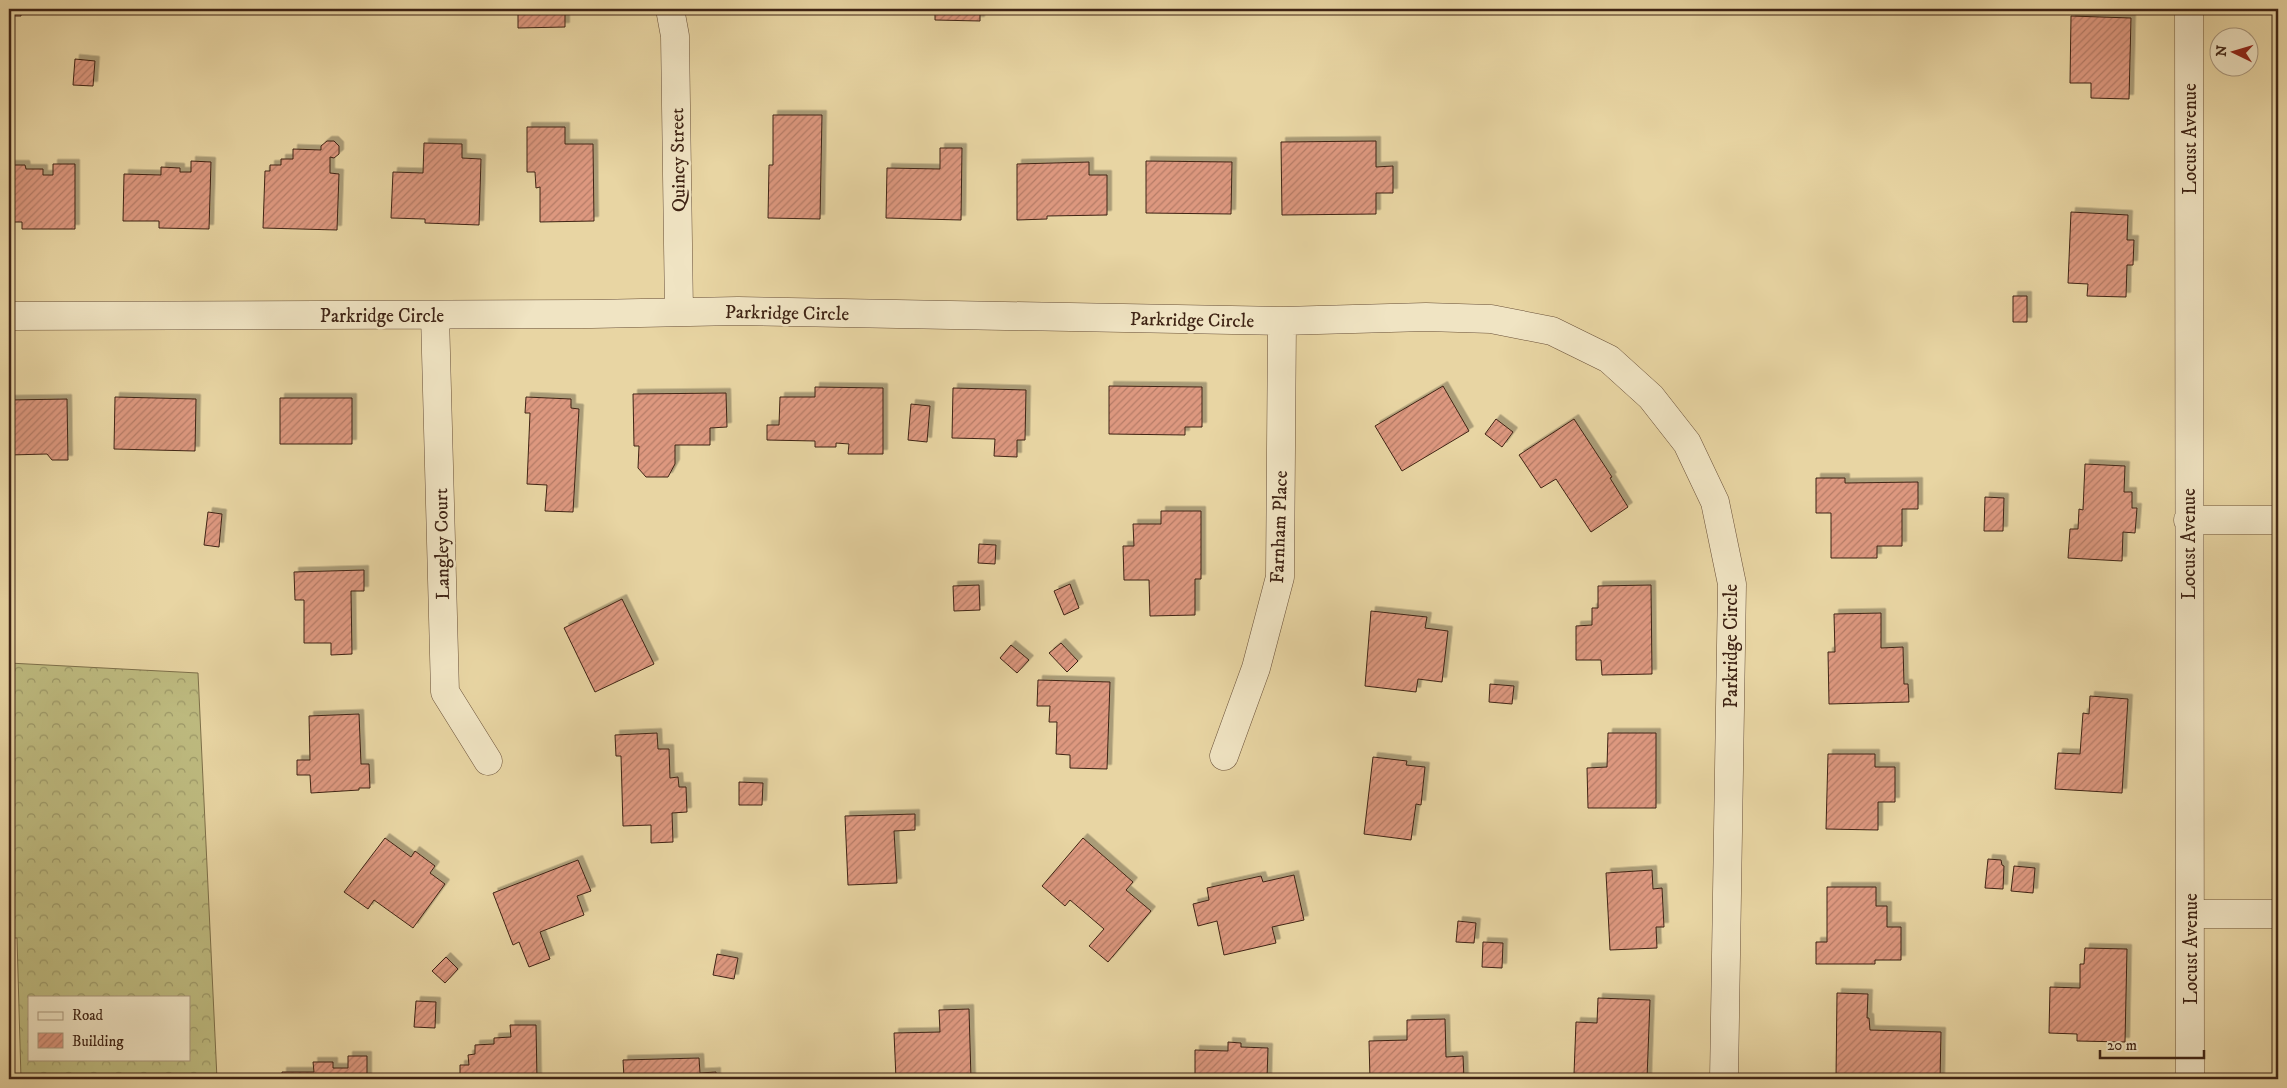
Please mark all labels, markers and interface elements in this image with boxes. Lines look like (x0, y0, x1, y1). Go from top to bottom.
north arrow (2210, 28, 2260, 78)
text: N (2213, 44, 2232, 57)
street label: Locust Avenue (2179, 83, 2202, 195)
street label: Quincy Street (666, 108, 691, 212)
street label: Parkridge Circle (725, 301, 849, 326)
street label: Parkridge Circle (320, 305, 444, 328)
street label: Parkridge Circle (1130, 308, 1254, 333)
street label: Farnham Place (1266, 470, 1293, 584)
street label: Langley Court (430, 488, 455, 600)
street label: Locust Avenue (2178, 488, 2201, 600)
street label: Parkridge Circle (1720, 584, 1743, 708)
street label: Locust Avenue (2180, 893, 2203, 1005)
legend (28, 996, 190, 1060)
text: Road (72, 1006, 104, 1025)
scale bar (2100, 1028, 2203, 1060)
text: Building (72, 1032, 124, 1051)
text: 20 m (2107, 1036, 2137, 1055)

